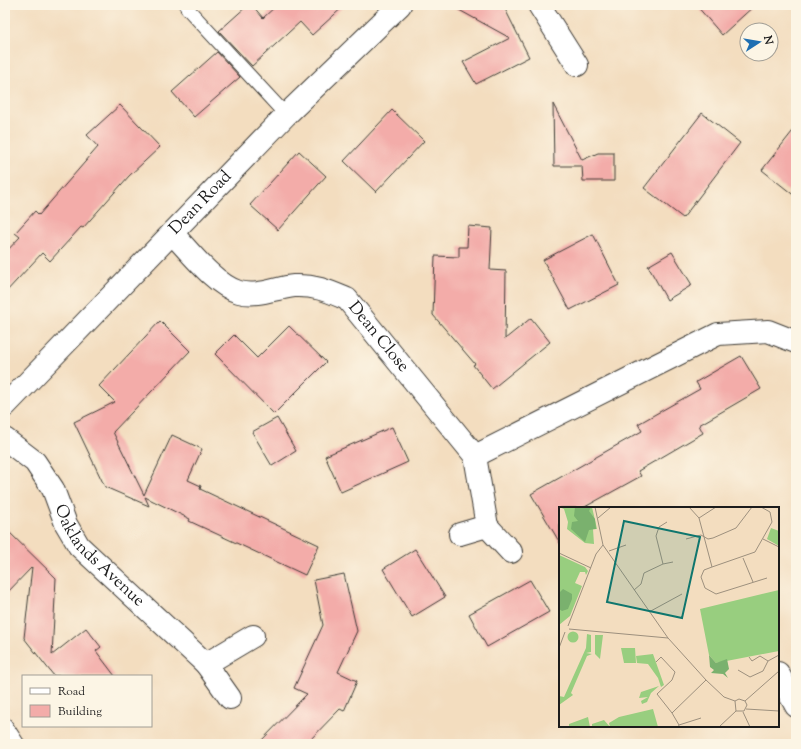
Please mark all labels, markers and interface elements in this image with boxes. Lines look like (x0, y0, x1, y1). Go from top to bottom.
north arrow (739, 22, 779, 62)
text: N (759, 33, 777, 46)
street label: Dean Road (164, 165, 238, 241)
street label: Dean Close (342, 297, 414, 378)
street label: Oaklands Avenue (48, 501, 150, 613)
inset map (559, 507, 779, 727)
legend (22, 675, 152, 727)
text: Road (58, 683, 85, 701)
text: Building (58, 703, 102, 721)

